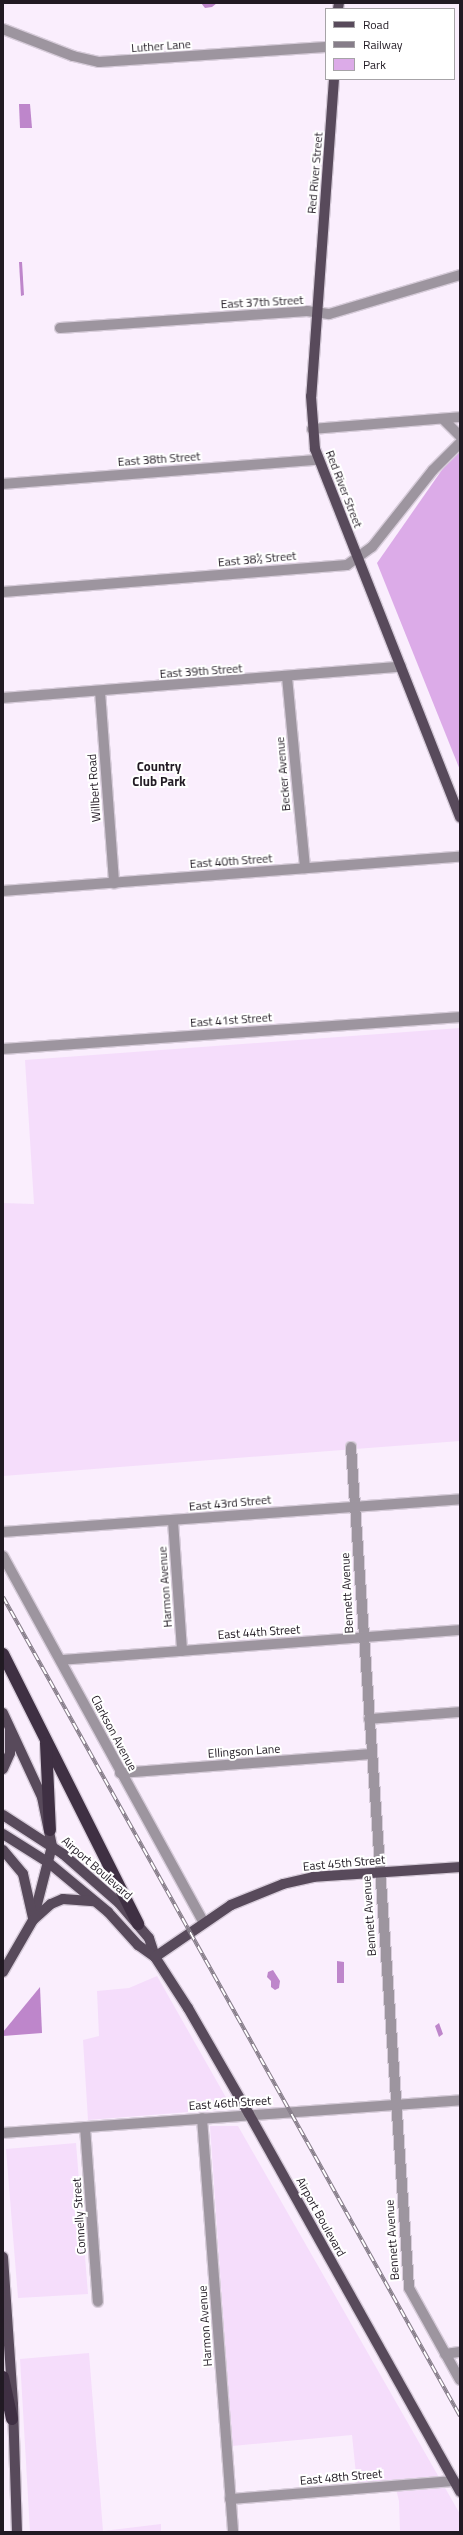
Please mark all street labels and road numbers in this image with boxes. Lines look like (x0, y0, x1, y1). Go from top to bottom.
street label: Luther Lane (131, 37, 191, 55)
street label: Red River Street (304, 132, 326, 214)
street label: East 37th Street (220, 293, 304, 311)
street label: Red River Street (323, 448, 365, 530)
street label: East 38th Street (117, 449, 201, 469)
street label: East 38½ Street (217, 548, 297, 570)
street label: East 39th Street (159, 661, 243, 681)
street label: Becker Avenue (273, 736, 293, 812)
street label: Willbert Road (84, 754, 104, 822)
street label: East 40th Street (189, 851, 273, 871)
street label: East 41st Street (190, 1010, 272, 1030)
street label: East 43rd Street (188, 1492, 272, 1514)
street label: Harmon Avenue (155, 1546, 175, 1628)
street label: Bennett Avenue (338, 1552, 356, 1634)
street label: East 44th Street (217, 1622, 301, 1642)
street label: Clarkson Avenue (88, 1693, 140, 1773)
street label: Ellingson Lane (207, 1741, 281, 1761)
street label: Airport Boulevard (59, 1834, 135, 1902)
street label: East 45th Street (302, 1852, 386, 1874)
street label: Bennett Avenue (359, 1875, 379, 1957)
street label: East 46th Street (188, 2093, 272, 2113)
street label: Airport Boulevard (293, 2175, 349, 2259)
street label: Connelly Street (69, 2177, 89, 2255)
street label: Bennett Avenue (382, 2199, 402, 2281)
street label: Harmon Avenue (195, 2285, 215, 2367)
street label: East 48th Street (299, 2466, 383, 2488)

